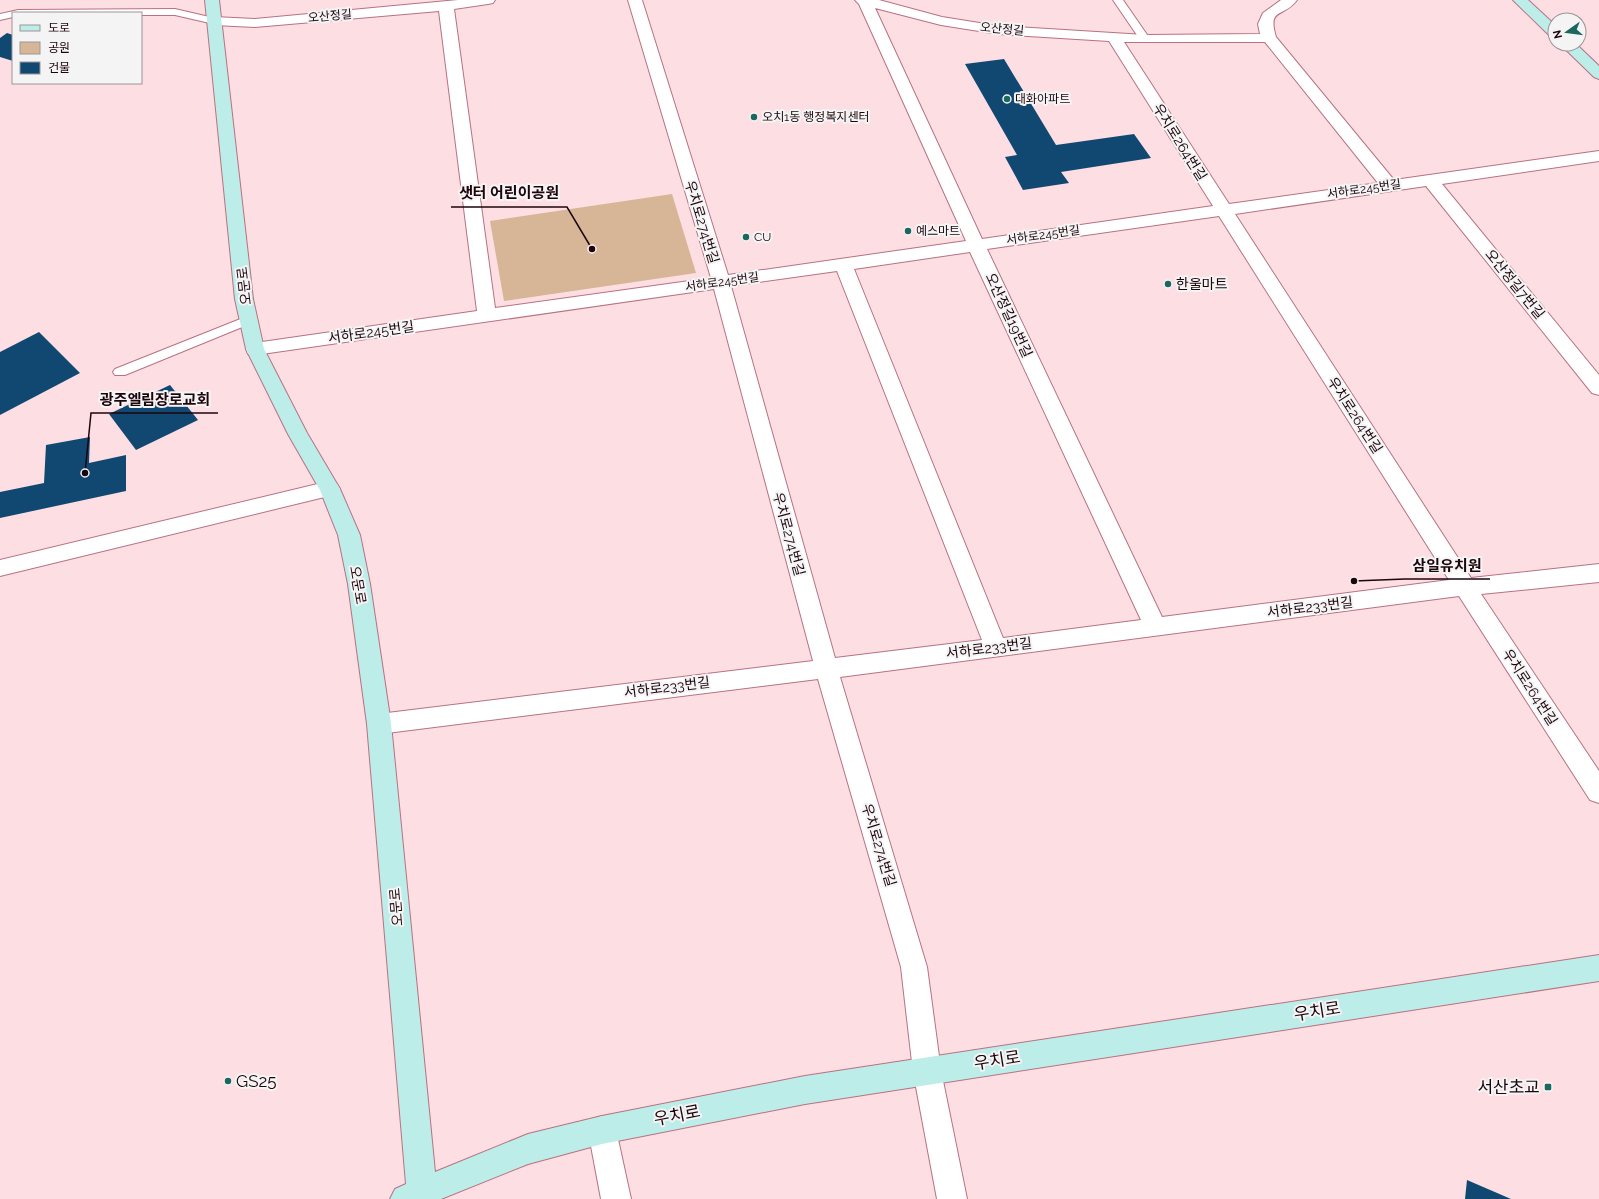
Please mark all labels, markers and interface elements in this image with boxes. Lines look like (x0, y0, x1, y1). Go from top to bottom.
street label: 오산정길 (307, 7, 353, 25)
legend (12, 12, 142, 84)
north arrow (1547, 12, 1587, 52)
street label: 오산정길 (979, 20, 1025, 38)
text: 도로 (48, 21, 70, 35)
text: N (1550, 29, 1565, 40)
text: 공원 (48, 41, 70, 55)
text: 건물 (48, 61, 70, 75)
place label: 대화아파트 (1015, 92, 1070, 106)
marker: 대화아파트 (1002, 94, 1012, 104)
street label: 우치로264번길 (1150, 101, 1210, 183)
place label: 오치1동 행정복지센터 (762, 110, 870, 124)
marker: 오치1동 행정복지센터 (749, 112, 759, 122)
street label: 서하로245번길 (1326, 177, 1402, 201)
street label: 우치로274번길 (682, 178, 722, 266)
callout: 샛터 어린이공원 (451, 180, 567, 207)
text: 샛터 어린이공원 (459, 184, 559, 202)
street label: 서하로245번길 (1005, 223, 1081, 247)
place label: 예스마트 (916, 224, 960, 238)
marker: 예스마트 (903, 226, 913, 236)
place label: CU (754, 230, 771, 244)
marker: CU (741, 232, 751, 242)
street label: 오산정길7번길 (1482, 246, 1548, 322)
street label: 오문로 (234, 266, 254, 306)
street label: 서하로245번길 (684, 270, 760, 294)
street label: 오산정길19번길 (982, 270, 1036, 360)
place label: 한울마트 (1176, 276, 1228, 292)
marker: 한울마트 (1163, 279, 1173, 289)
street label: 서하로245번길 (327, 318, 415, 346)
street label: 우치로264번길 (1324, 374, 1386, 456)
callout: 광주엘림장로교회 (91, 386, 218, 413)
text: 광주엘림장로교회 (100, 391, 210, 409)
street label: 우치로274번길 (770, 490, 808, 578)
callout: 삼일유치원 (1405, 552, 1490, 579)
text: 삼일유치원 (1412, 557, 1482, 575)
street label: 오문로 (347, 565, 369, 606)
street label: 서하로233번길 (1266, 594, 1354, 620)
street label: 서하로233번길 (945, 635, 1033, 661)
street label: 우치로264번길 (1499, 646, 1561, 728)
street label: 서하로233번길 (623, 674, 711, 700)
street label: 우치로274번길 (859, 801, 899, 889)
street label: 오문로 (386, 887, 406, 927)
street label: 우치로 (1292, 997, 1342, 1025)
street label: 우치로 (972, 1046, 1022, 1074)
place label: GS25 (236, 1071, 277, 1091)
marker: GS25 (223, 1076, 233, 1086)
place label: 서산초교 (1477, 1077, 1540, 1097)
marker: 서산초교 (1543, 1082, 1553, 1092)
street label: 우치로 (652, 1101, 702, 1129)

